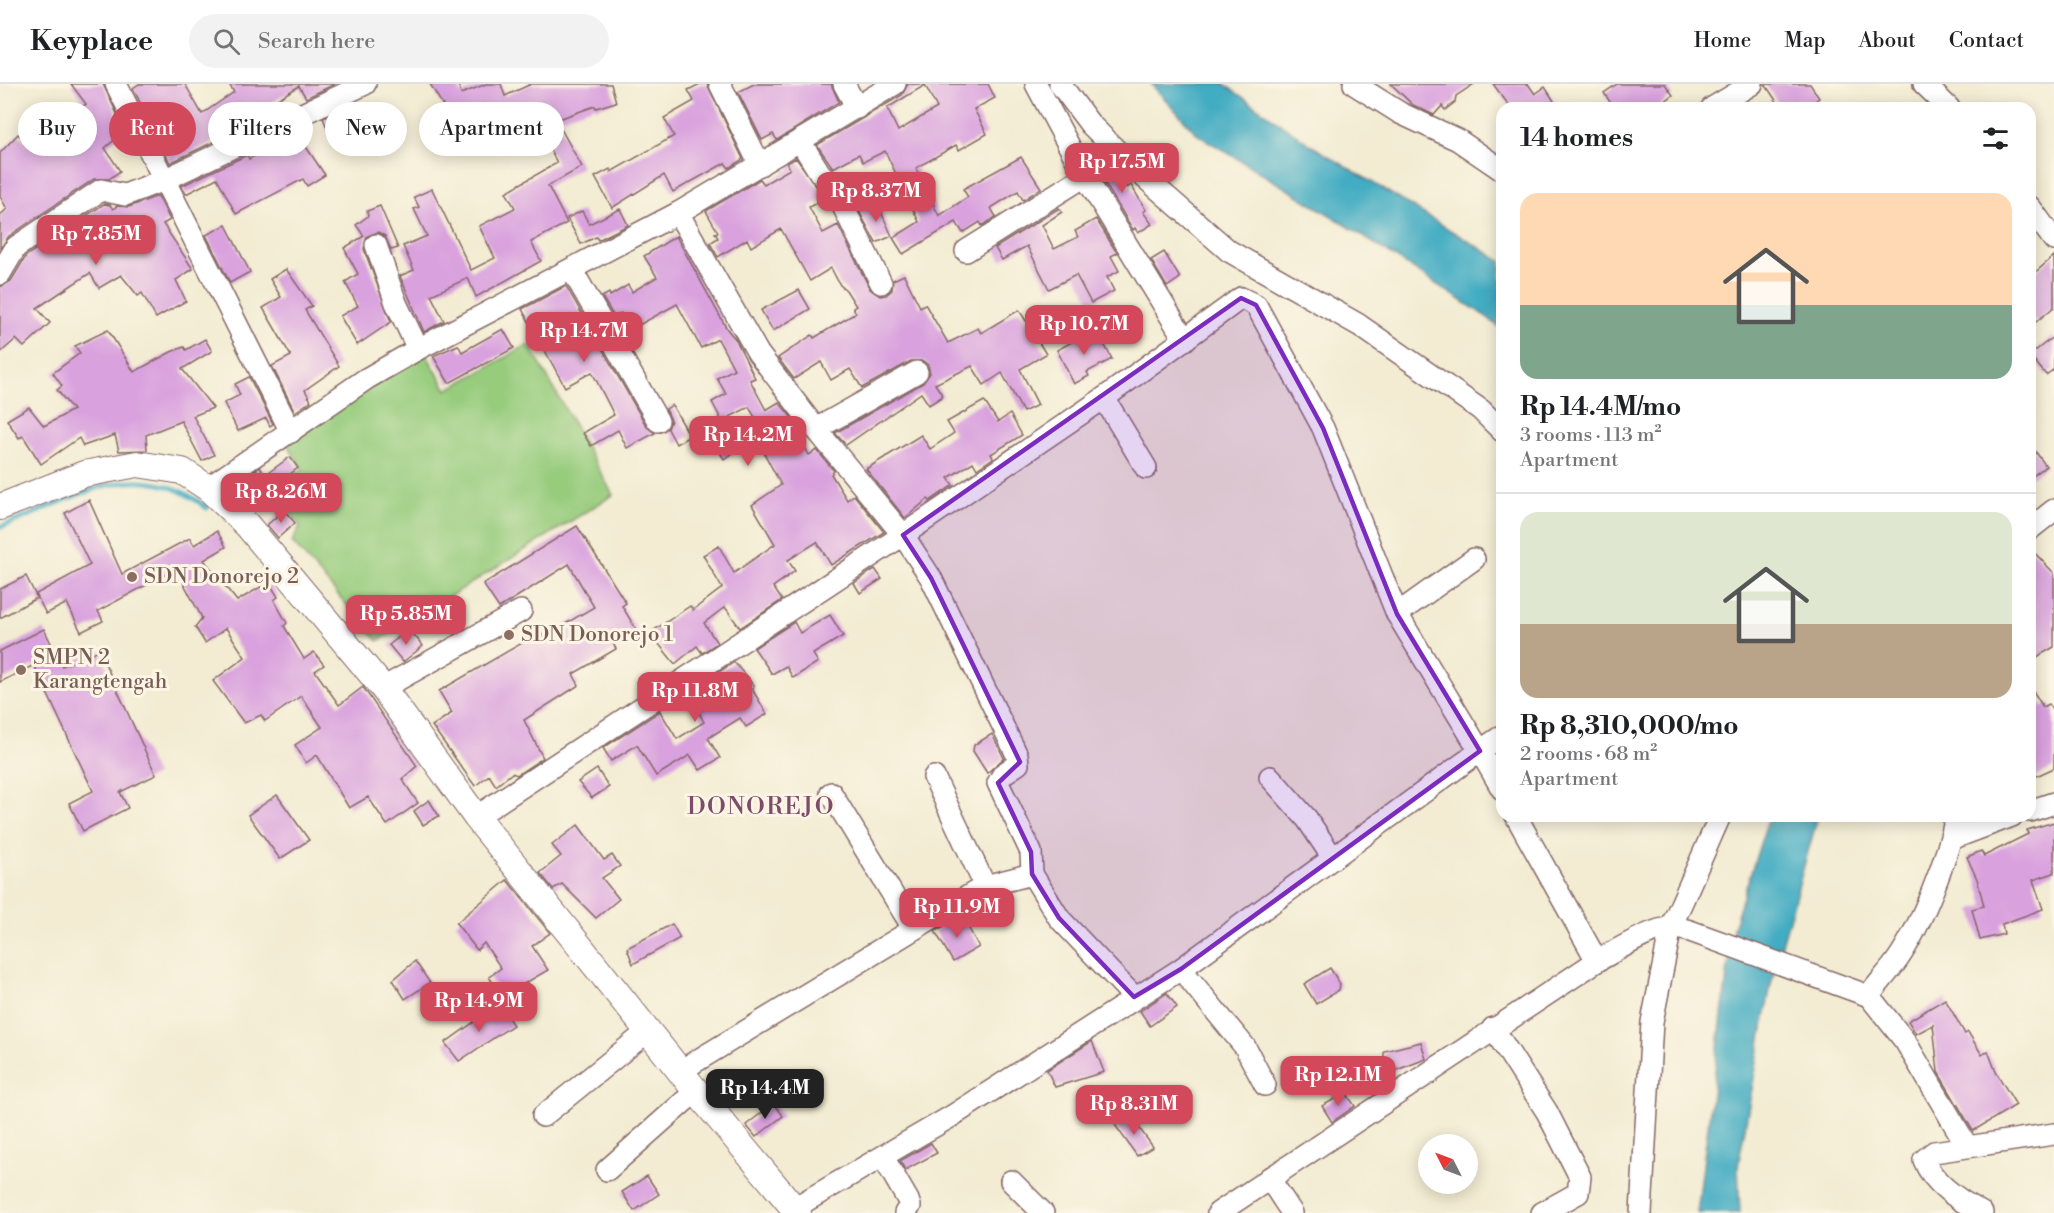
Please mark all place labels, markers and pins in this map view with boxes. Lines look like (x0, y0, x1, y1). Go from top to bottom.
pin: Rp 17.5M (1060, 143, 1184, 194)
pin: Rp 8.37M (814, 172, 938, 223)
pin: Rp 7.85M (34, 215, 158, 266)
pin: Rp 10.7M (1022, 305, 1146, 356)
pin: Rp 14.7M (522, 312, 646, 363)
pin: Rp 14.2M (686, 416, 810, 467)
pin: Rp 8.26M (219, 473, 343, 524)
place label: SDN Donorejo 2 (144, 564, 299, 590)
marker: SDN Donorejo 2 (125, 570, 139, 584)
pin: Rp 5.85M (344, 595, 468, 646)
place label: SDN Donorejo 1 (521, 622, 673, 648)
marker: SDN Donorejo 1 (502, 628, 516, 642)
place label: SMPN 2 Karangtengah (33, 645, 168, 695)
marker: SMPN 2 Karangtengah (14, 663, 28, 677)
pin: Rp 11.8M (633, 672, 757, 723)
pin: Rp 11.9M (895, 888, 1019, 939)
pin: Rp 14.9M (417, 982, 541, 1033)
pin: Rp 12.1M (1276, 1056, 1400, 1107)
pin: Rp 14.4M (703, 1069, 827, 1120)
pin: Rp 8.31M (1072, 1085, 1196, 1136)

